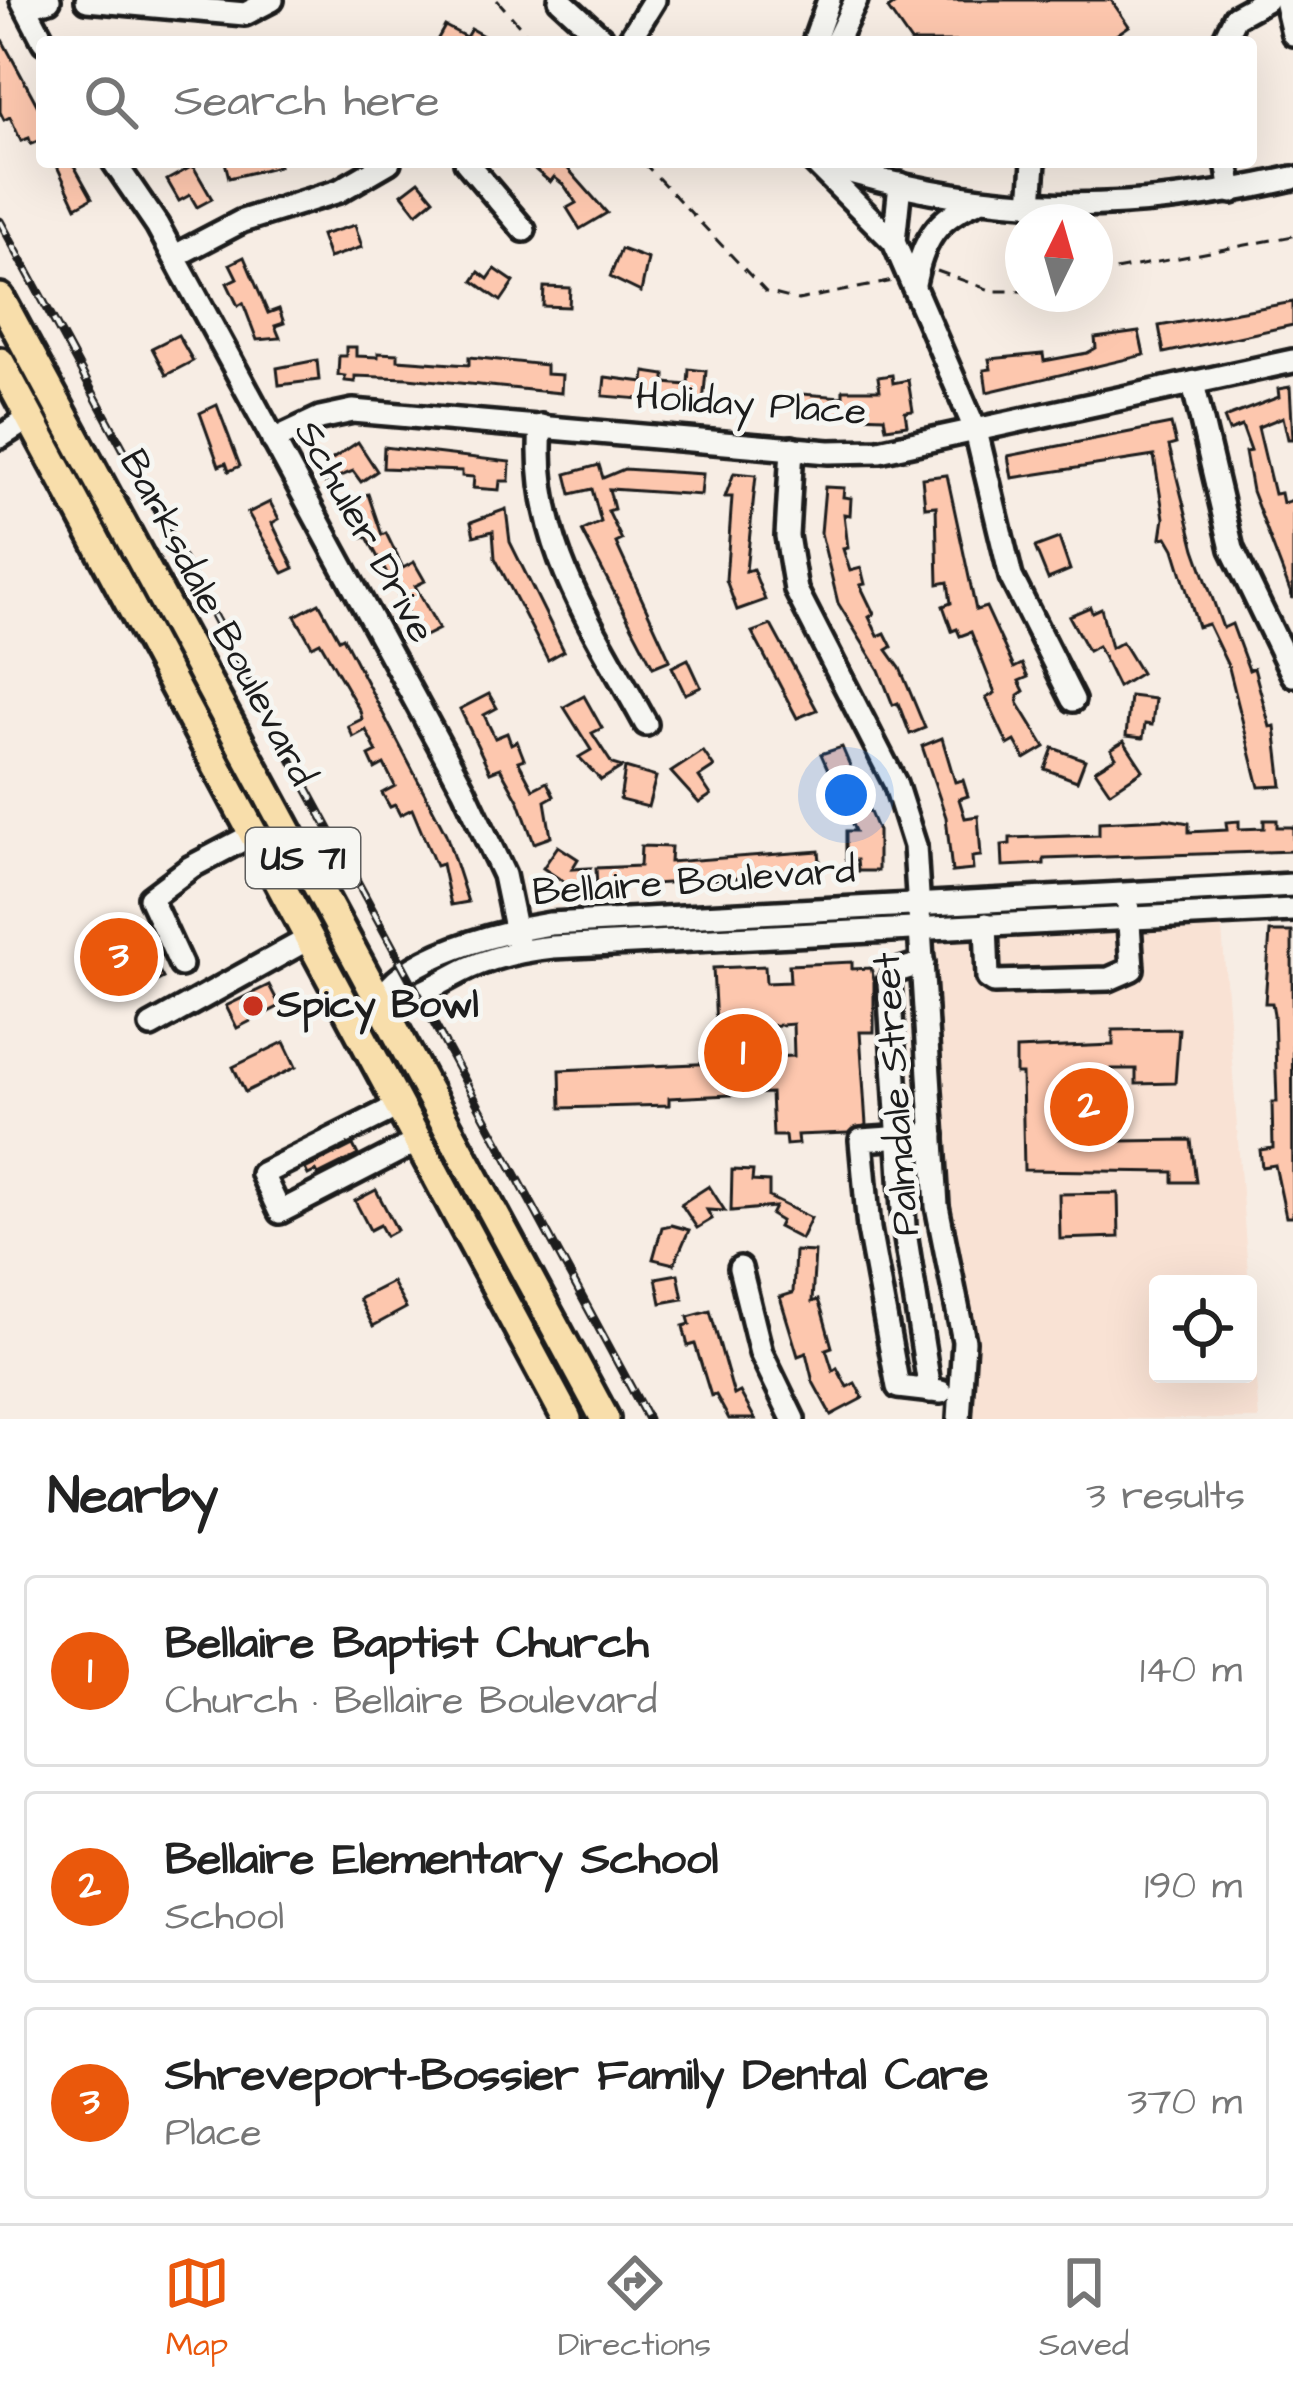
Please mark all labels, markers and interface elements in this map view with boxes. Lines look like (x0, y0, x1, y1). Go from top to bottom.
search box (36, 36, 1257, 168)
icon: search (78, 69, 144, 135)
text: Search here (174, 71, 440, 133)
north arrow (1005, 204, 1113, 312)
street label: Holiday Place (634, 370, 868, 441)
street label: Schuler Drive (280, 411, 448, 653)
street label: Barksdale Boulevard (105, 440, 329, 796)
your location (816, 765, 876, 825)
road number: US 71 (246, 828, 360, 888)
street label: Bellaire Boulevard (531, 844, 857, 920)
pin: 3 (80, 912, 158, 1002)
street label: Palmdale Street (860, 950, 934, 1238)
place label: Spicy Bowl (276, 979, 479, 1035)
marker: Spicy Bowl (240, 993, 266, 1019)
pin: 1 (704, 1008, 782, 1098)
pin: 2 (1050, 1062, 1128, 1152)
map controls (1149, 1275, 1257, 1383)
button: locate (1149, 1275, 1257, 1383)
text: Nearby (48, 1462, 218, 1533)
text: 3 results (1086, 1470, 1245, 1524)
text: Bellaire Baptist Church (165, 1613, 649, 1675)
text: 1 (88, 1644, 93, 1698)
text: 140 m (1140, 1644, 1242, 1698)
text: Church · Bellaire Boulevard (165, 1675, 657, 1729)
text: Bellaire Elementary School (165, 1829, 718, 1891)
text: 2 (79, 1860, 101, 1914)
text: 190 m (1144, 1860, 1242, 1914)
text: School (165, 1891, 284, 1945)
text: Shreveport-Bossier Family Dental Care (165, 2045, 989, 2107)
text: 3 (80, 2076, 100, 2130)
text: 370 m (1128, 2076, 1242, 2130)
text: Place (165, 2107, 262, 2161)
tab: Map (164, 2250, 230, 2368)
tab: Directions (558, 2250, 711, 2368)
tab: Saved (1039, 2250, 1129, 2368)

